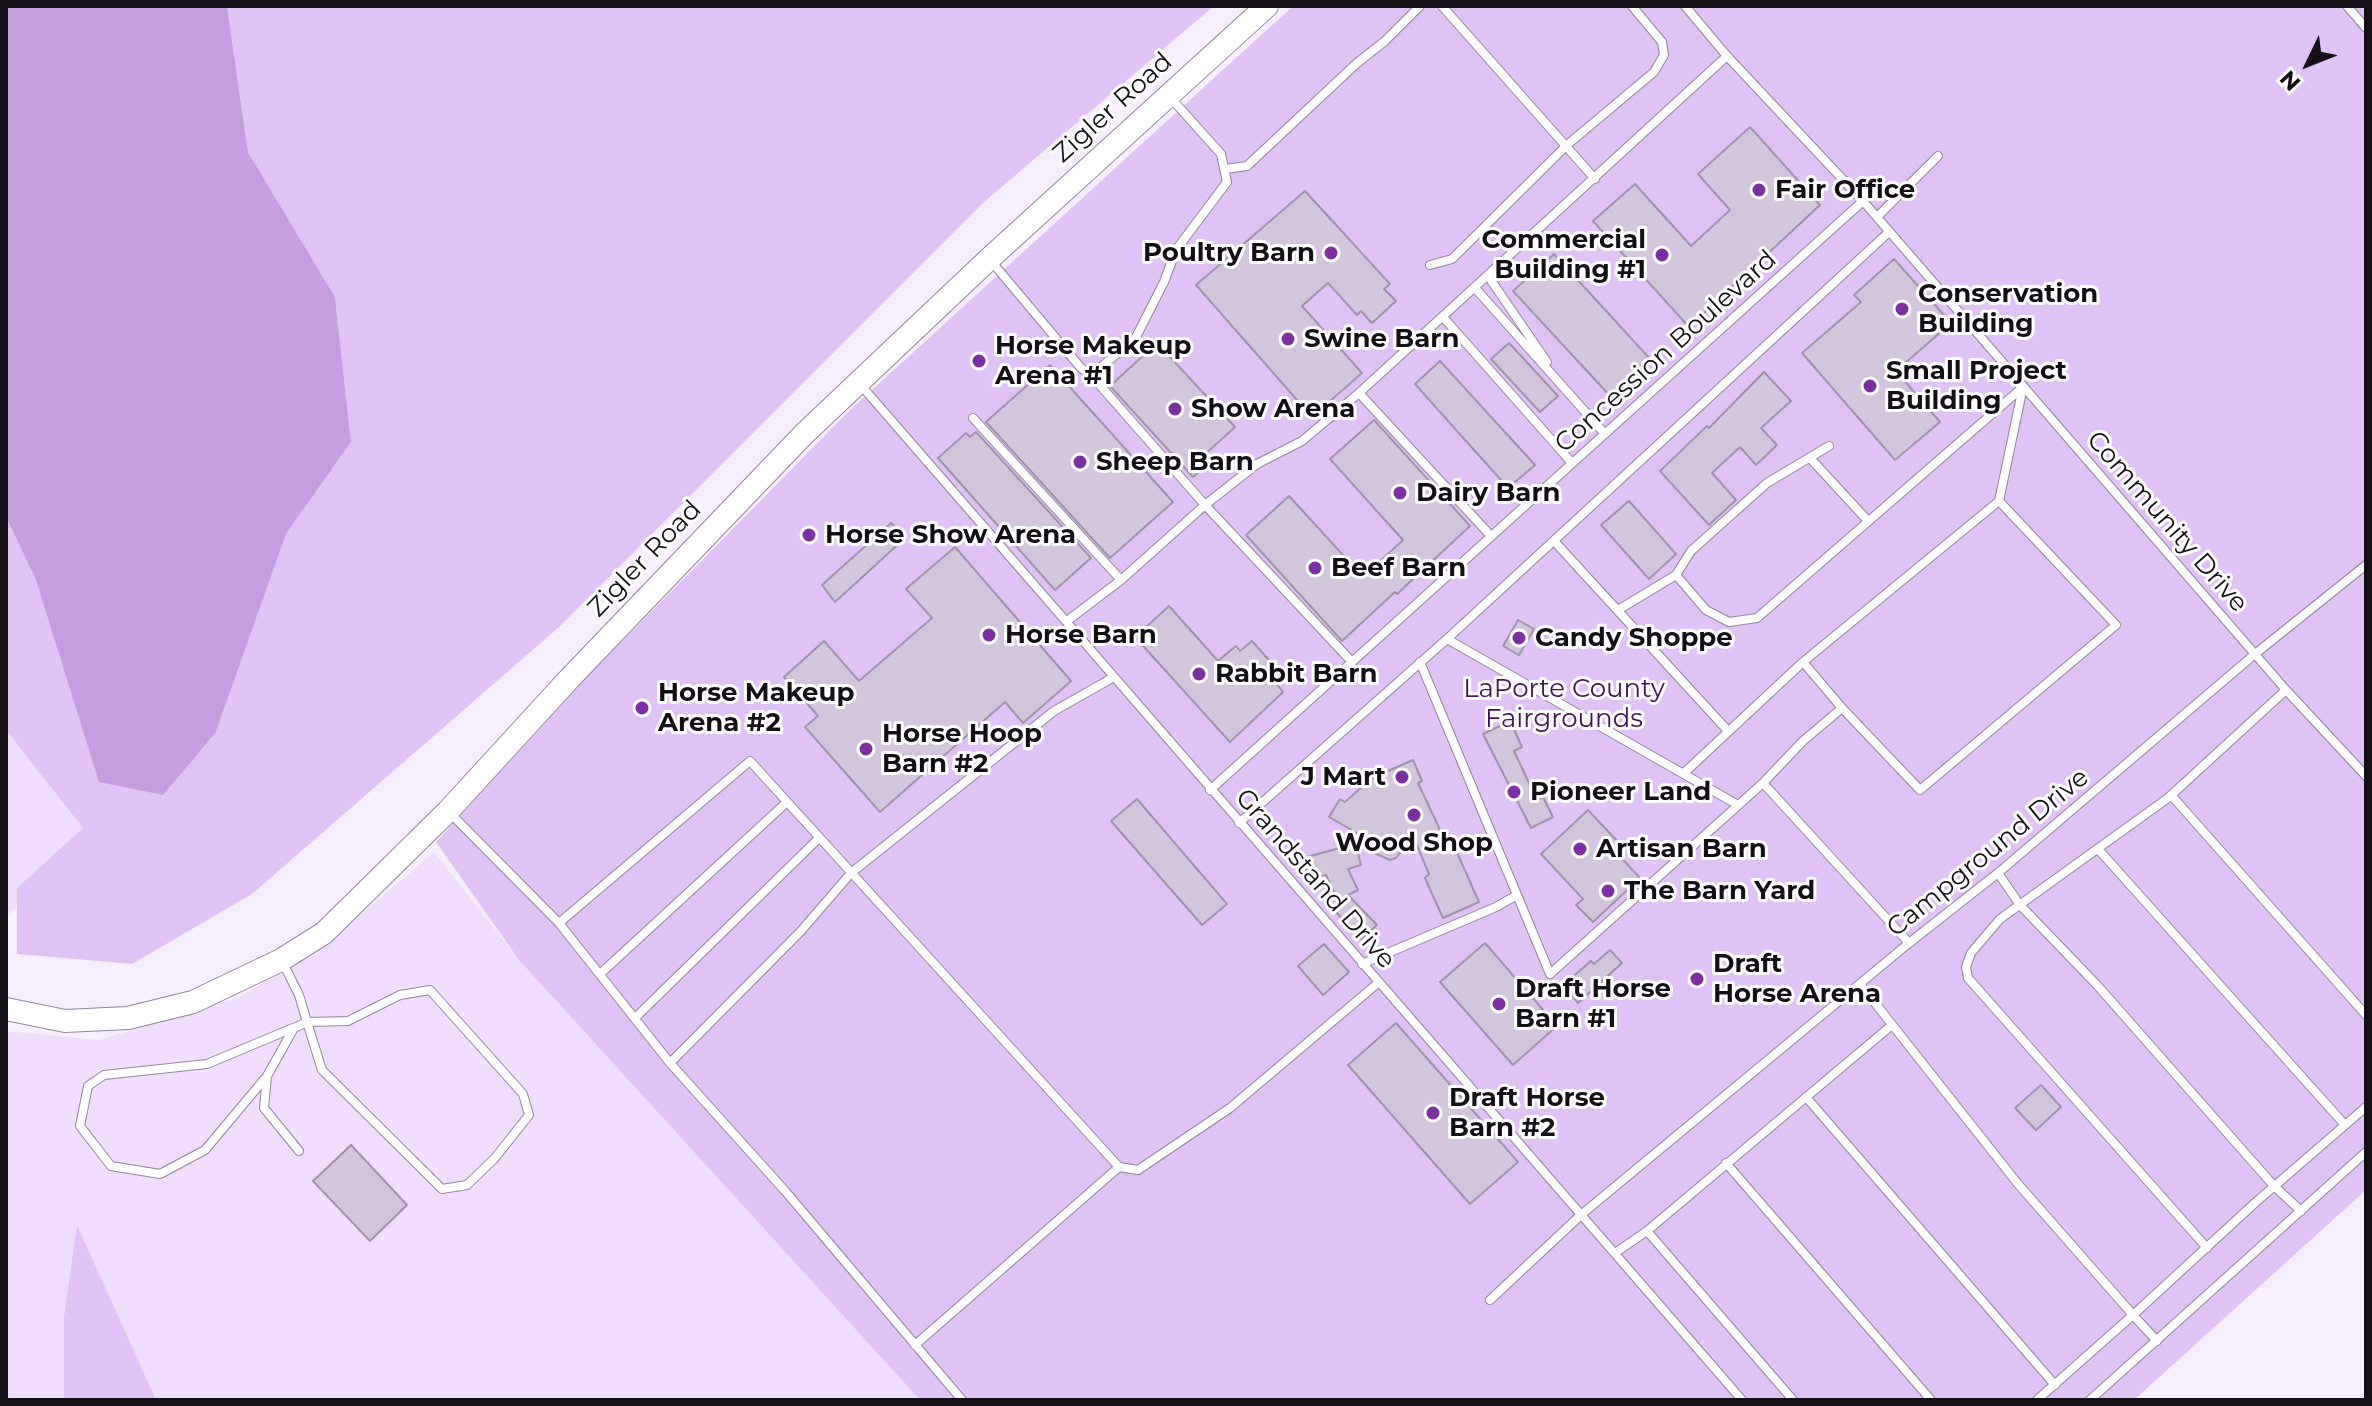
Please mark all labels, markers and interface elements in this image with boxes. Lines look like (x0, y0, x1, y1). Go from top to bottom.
north arrow (2268, 24, 2348, 104)
street label: Zigler Road (1047, 46, 1179, 170)
text: N (2274, 65, 2306, 96)
place label: Fair Office (1775, 174, 1915, 206)
marker: Fair Office (1750, 181, 1768, 199)
place label: Commercial Building #1 (1482, 224, 1646, 286)
place label: Poultry Barn (1143, 237, 1315, 269)
marker: Poultry Barn (1322, 244, 1340, 262)
street label: Concession Boulevard (1549, 244, 1783, 460)
marker: Commercial Building #1 (1653, 246, 1671, 264)
place label: Conservation Building (1918, 278, 2098, 340)
marker: Conservation Building (1893, 300, 1911, 318)
place label: Swine Barn (1304, 323, 1459, 355)
place label: Horse Makeup Arena #1 (995, 330, 1191, 392)
marker: Swine Barn (1279, 330, 1297, 348)
marker: Horse Makeup Arena #1 (970, 352, 988, 370)
place label: Small Project Building (1886, 355, 2067, 416)
marker: Small Project Building (1861, 377, 1879, 395)
place label: Show Arena (1191, 393, 1355, 425)
marker: Show Arena (1166, 400, 1184, 418)
street label: Community Drive (2080, 425, 2254, 619)
place label: Sheep Barn (1096, 446, 1254, 478)
marker: Sheep Barn (1071, 453, 1089, 471)
place label: Dairy Barn (1416, 477, 1560, 509)
marker: Dairy Barn (1391, 484, 1409, 502)
street label: Zigler Road (582, 494, 708, 624)
place label: Horse Show Arena (825, 519, 1076, 551)
marker: Horse Show Arena (800, 526, 818, 544)
place label: Beef Barn (1331, 552, 1466, 584)
marker: Beef Barn (1306, 559, 1324, 577)
place label: Horse Barn (1005, 619, 1157, 651)
place label: Candy Shoppe (1535, 622, 1733, 654)
marker: Horse Barn (980, 626, 998, 644)
marker: Candy Shoppe (1510, 629, 1528, 647)
place label: Rabbit Barn (1215, 658, 1377, 690)
marker: Rabbit Barn (1190, 665, 1208, 683)
park label: LaPorte County Fairgrounds (1463, 673, 1665, 734)
place label: Horse Makeup Arena #2 (658, 677, 854, 738)
marker: Horse Makeup Arena #2 (633, 699, 651, 717)
place label: Horse Hoop Barn #2 (882, 718, 1042, 780)
marker: Horse Hoop Barn #2 (857, 740, 875, 758)
place label: J Mart (1301, 761, 1386, 793)
street label: Campground Drive (1881, 762, 2095, 944)
marker: J Mart (1393, 768, 1411, 786)
place label: Pioneer Land (1530, 776, 1711, 808)
street label: Grandstand Drive (1228, 783, 1402, 975)
marker: Pioneer Land (1505, 783, 1523, 801)
marker: Wood Shop (1405, 806, 1423, 824)
place label: Wood Shop (1335, 827, 1493, 859)
place label: Artisan Barn (1596, 833, 1767, 865)
marker: Artisan Barn (1571, 840, 1589, 858)
place label: The Barn Yard (1624, 875, 1815, 907)
marker: The Barn Yard (1599, 882, 1617, 900)
place label: Draft Horse Arena (1713, 948, 1881, 1010)
marker: Draft Horse Arena (1688, 970, 1706, 988)
place label: Draft Horse Barn #1 (1515, 973, 1671, 1034)
marker: Draft Horse Barn #1 (1490, 995, 1508, 1013)
place label: Draft Horse Barn #2 (1449, 1082, 1605, 1144)
marker: Draft Horse Barn #2 (1424, 1104, 1442, 1122)

